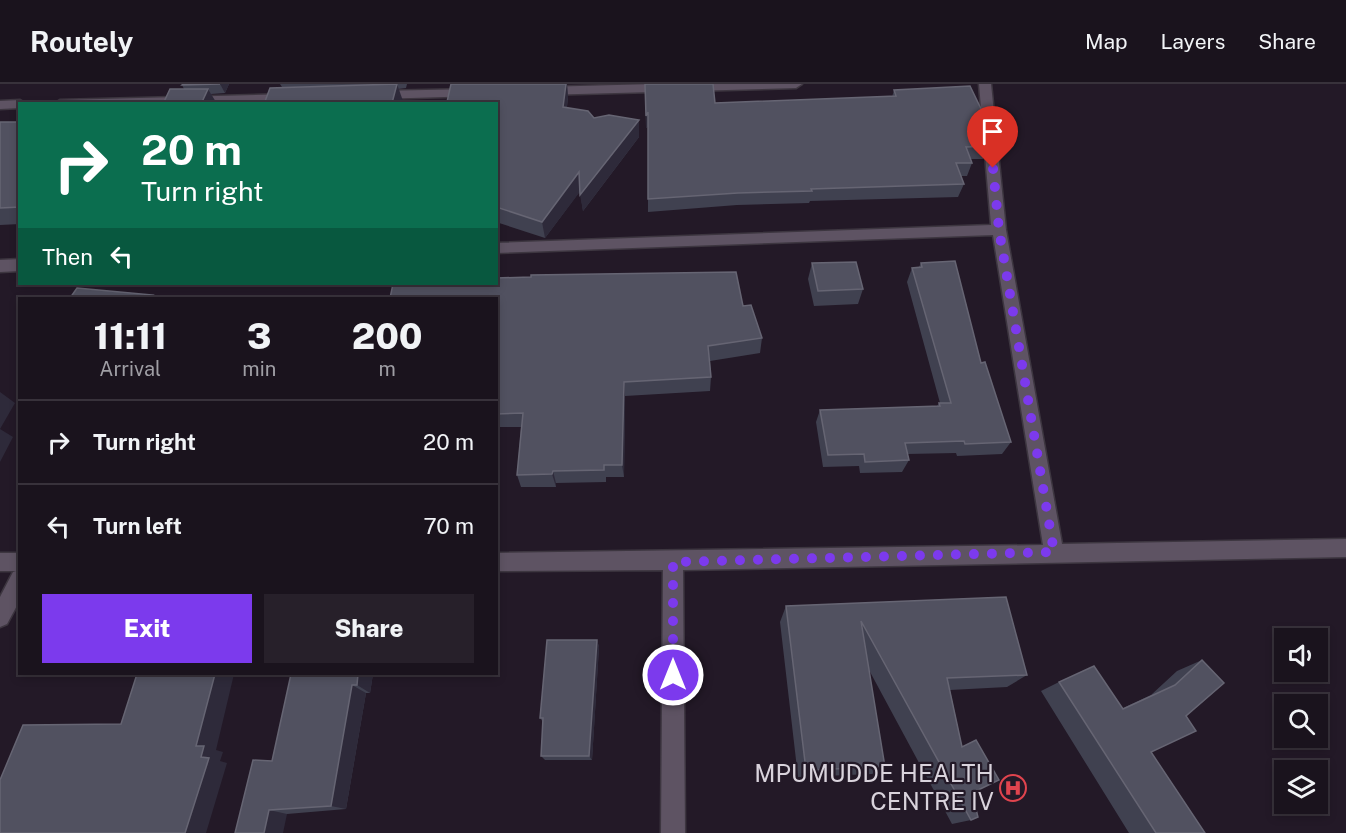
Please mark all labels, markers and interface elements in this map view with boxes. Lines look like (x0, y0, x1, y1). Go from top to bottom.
text: Routely (30, 25, 133, 58)
text: Map (1085, 29, 1128, 54)
text: Layers (1161, 29, 1225, 54)
text: Share (1258, 29, 1316, 54)
pin (967, 106, 1018, 168)
icon: arrive (976, 115, 1009, 148)
text: 20 m (141, 125, 242, 174)
icon: right (42, 126, 120, 204)
text: Turn right (141, 175, 264, 207)
icon: left (105, 240, 138, 273)
text: Then (42, 244, 93, 270)
text: 11:11 (93, 315, 167, 357)
text: 3 (247, 315, 272, 357)
text: 200 (352, 315, 423, 357)
text: Arrival (99, 357, 161, 381)
text: min (242, 357, 276, 381)
text: m (378, 357, 396, 381)
icon: right (42, 426, 75, 459)
text: Turn right (93, 429, 196, 455)
text: 20 m (423, 429, 474, 455)
icon: left (42, 510, 75, 543)
text: Turn left (93, 513, 182, 539)
text: 70 m (423, 513, 474, 539)
button: Exit (42, 594, 252, 663)
button: Share (264, 594, 474, 663)
map controls (1274, 628, 1328, 814)
button: sound (1274, 628, 1328, 682)
position arrow (641, 643, 705, 707)
button: search (1274, 694, 1328, 748)
place label: MPUMUDDE HEALTH CENTRE IV (754, 759, 994, 815)
button: layers (1274, 760, 1328, 814)
hospital icon: MPUMUDDE HEALTH CENTRE IV (998, 773, 1028, 803)

